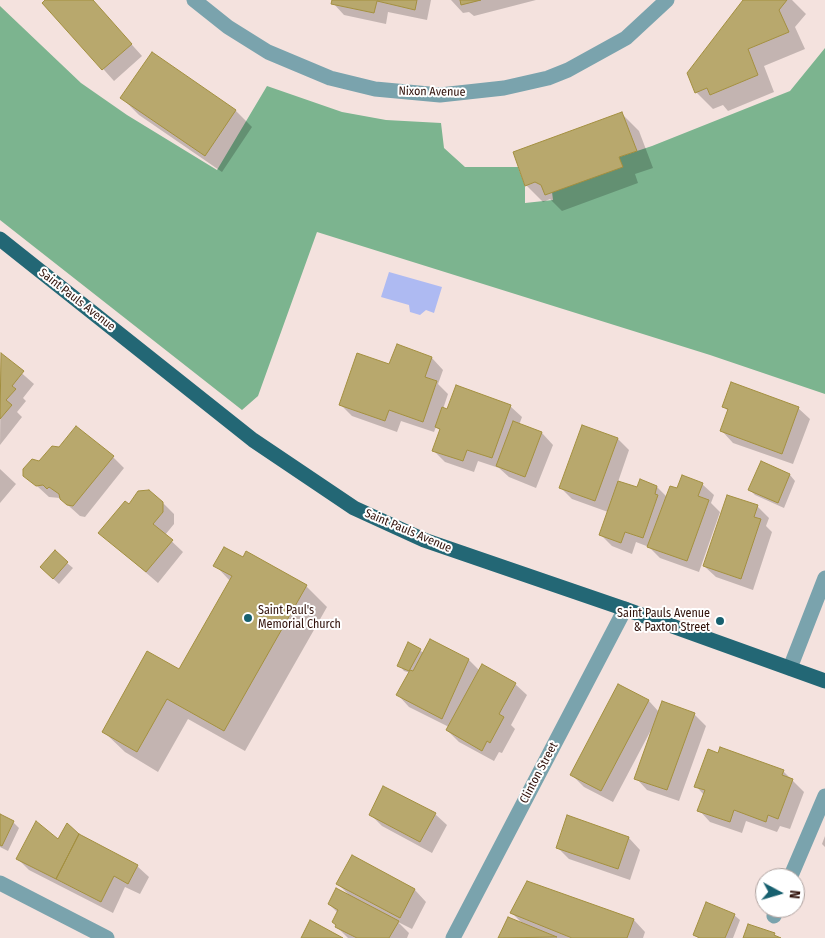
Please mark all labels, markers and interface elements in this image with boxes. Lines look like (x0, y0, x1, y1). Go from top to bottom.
street label: Nixon Avenue (398, 84, 466, 100)
street label: Saint Pauls Avenue (36, 266, 118, 334)
street label: Saint Pauls Avenue (362, 506, 454, 556)
place label: Saint Paul's Memorial Church (258, 604, 341, 632)
place label: Saint Pauls Avenue & Paxton Street (617, 607, 710, 635)
marker: Saint Paul's Memorial Church (242, 612, 254, 624)
marker: Saint Pauls Avenue & Paxton Street (714, 615, 726, 627)
street label: Clinton Street (517, 740, 561, 806)
north arrow (755, 868, 805, 918)
text: N (786, 889, 803, 900)

